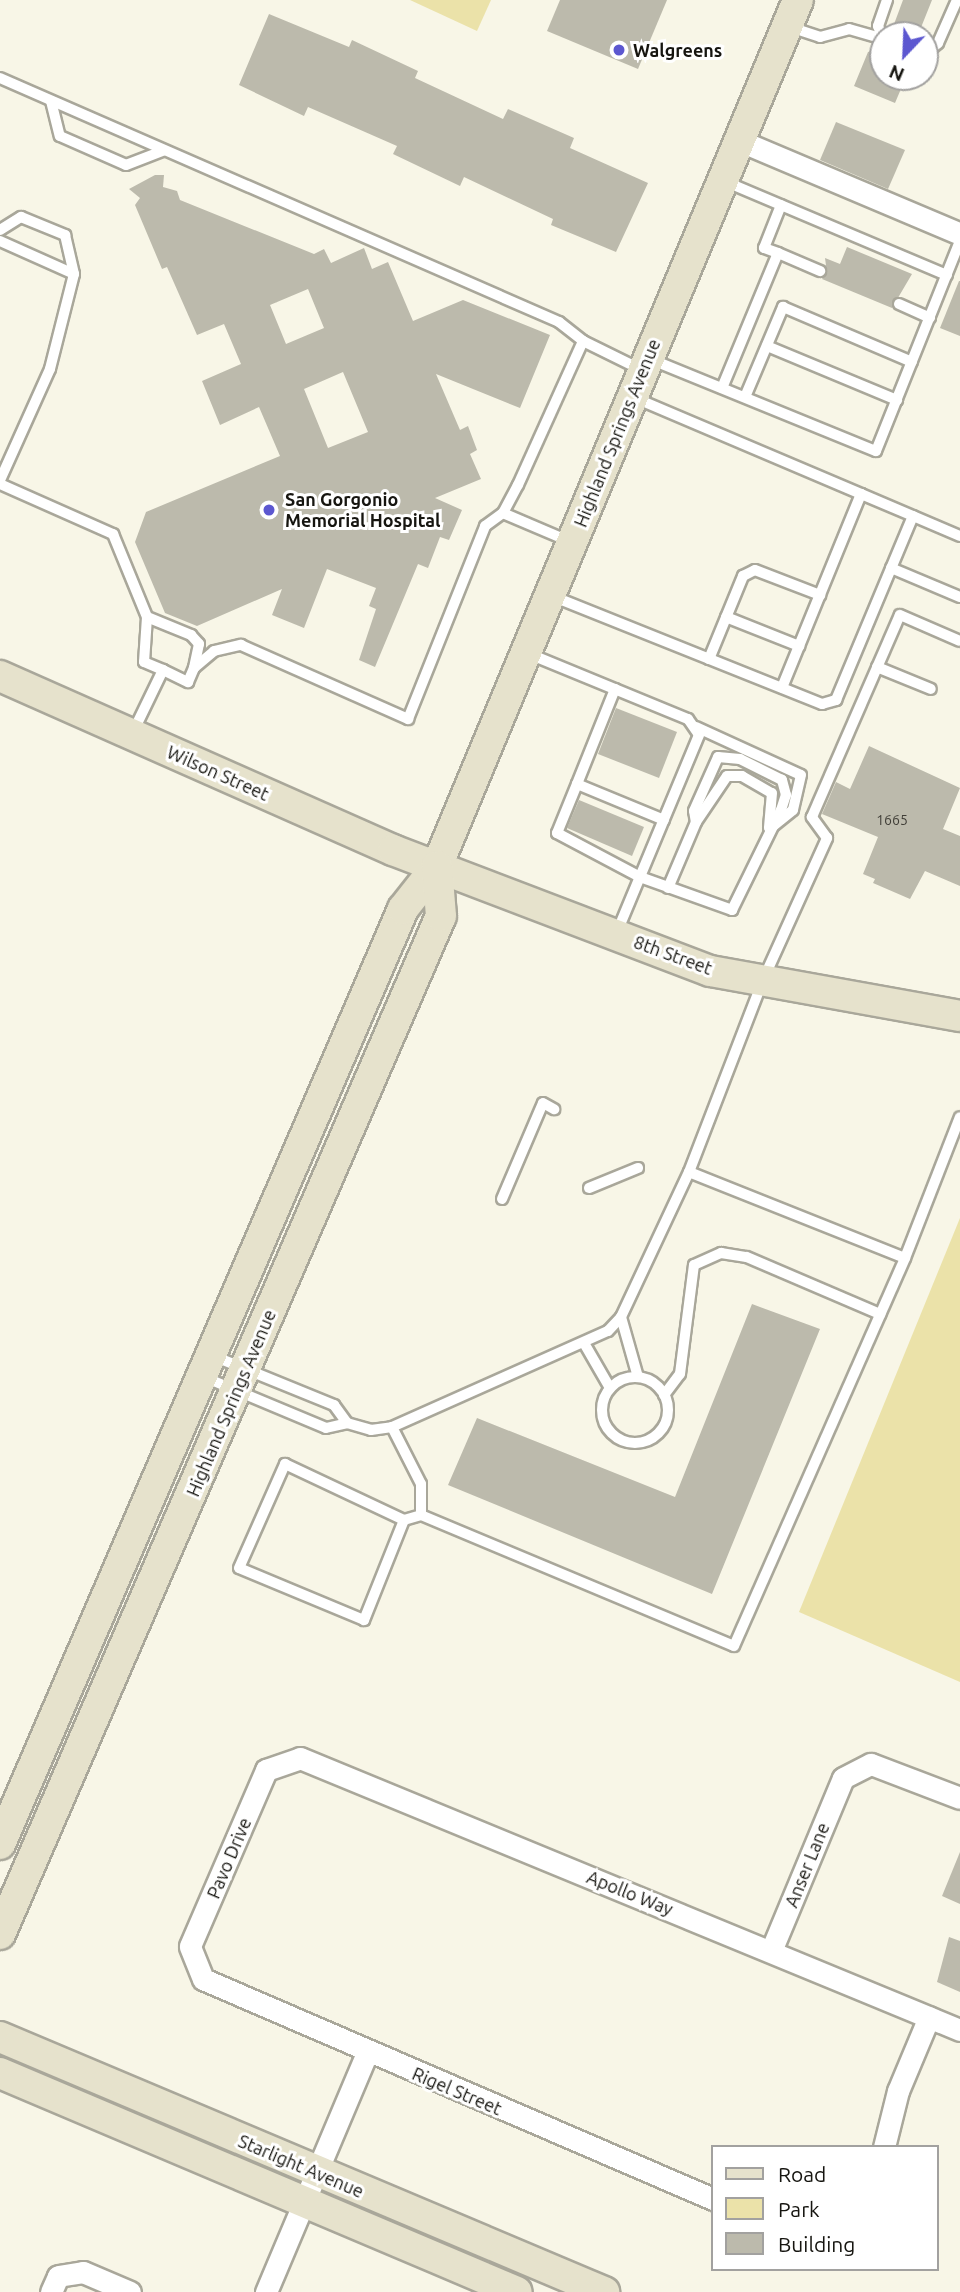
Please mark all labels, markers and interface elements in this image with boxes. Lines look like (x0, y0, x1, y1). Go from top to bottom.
north arrow (869, 21, 939, 91)
place label: Walgreens (633, 39, 722, 61)
marker: Walgreens (611, 42, 627, 58)
text: N (886, 61, 907, 86)
street label: Highland Springs Avenue (569, 336, 665, 530)
place label: San Gorgonio Memorial Hospital (285, 489, 441, 532)
marker: San Gorgonio Memorial Hospital (259, 500, 279, 520)
street label: Wilson Street (164, 741, 272, 805)
house number: 1665 (876, 812, 908, 828)
street label: 8th Street (631, 931, 715, 979)
street label: Highland Springs Avenue (182, 1306, 280, 1500)
street label: Pavo Drive (202, 1814, 256, 1902)
street label: Anser Lane (780, 1820, 834, 1910)
street label: Apollo Way (584, 1866, 676, 1920)
street label: Rigel Street (409, 2063, 505, 2119)
street label: Starlight Avenue (235, 2130, 367, 2202)
legend (712, 2145, 939, 2271)
text: Road (778, 2162, 826, 2186)
text: Park (778, 2197, 820, 2221)
text: Building (778, 2232, 855, 2256)

